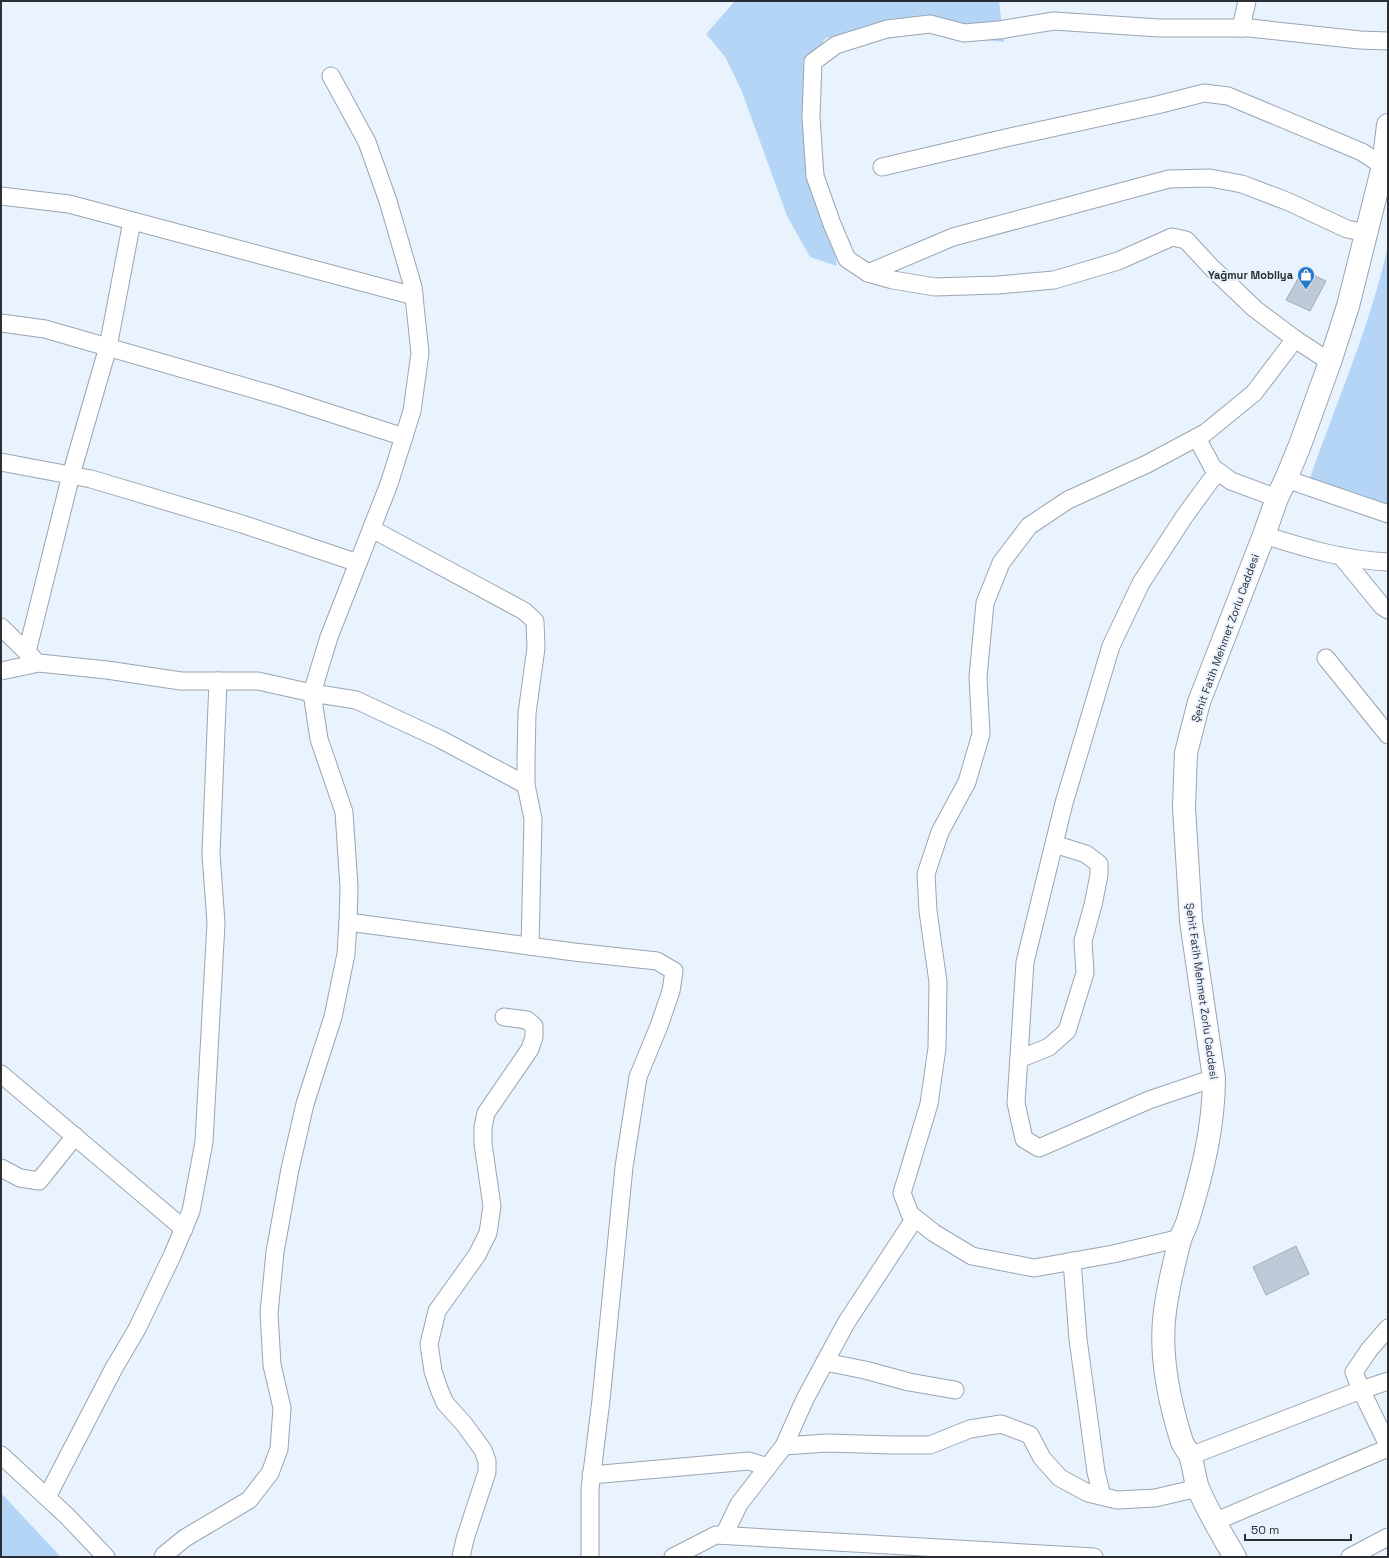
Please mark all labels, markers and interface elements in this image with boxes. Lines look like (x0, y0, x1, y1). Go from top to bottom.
shop icon: Yağmur Mobilya (1296, 265, 1316, 290)
place label: Yağmur Mobilya (1208, 268, 1294, 282)
street label: Şehit Fatih Mehmet Zorlu Caddesi (1188, 552, 1262, 724)
street label: Şehit Fatih Mehmet Zorlu Caddesi (1183, 902, 1221, 1080)
scale bar (1245, 1516, 1351, 1542)
text: 50 m (1251, 1522, 1279, 1538)

